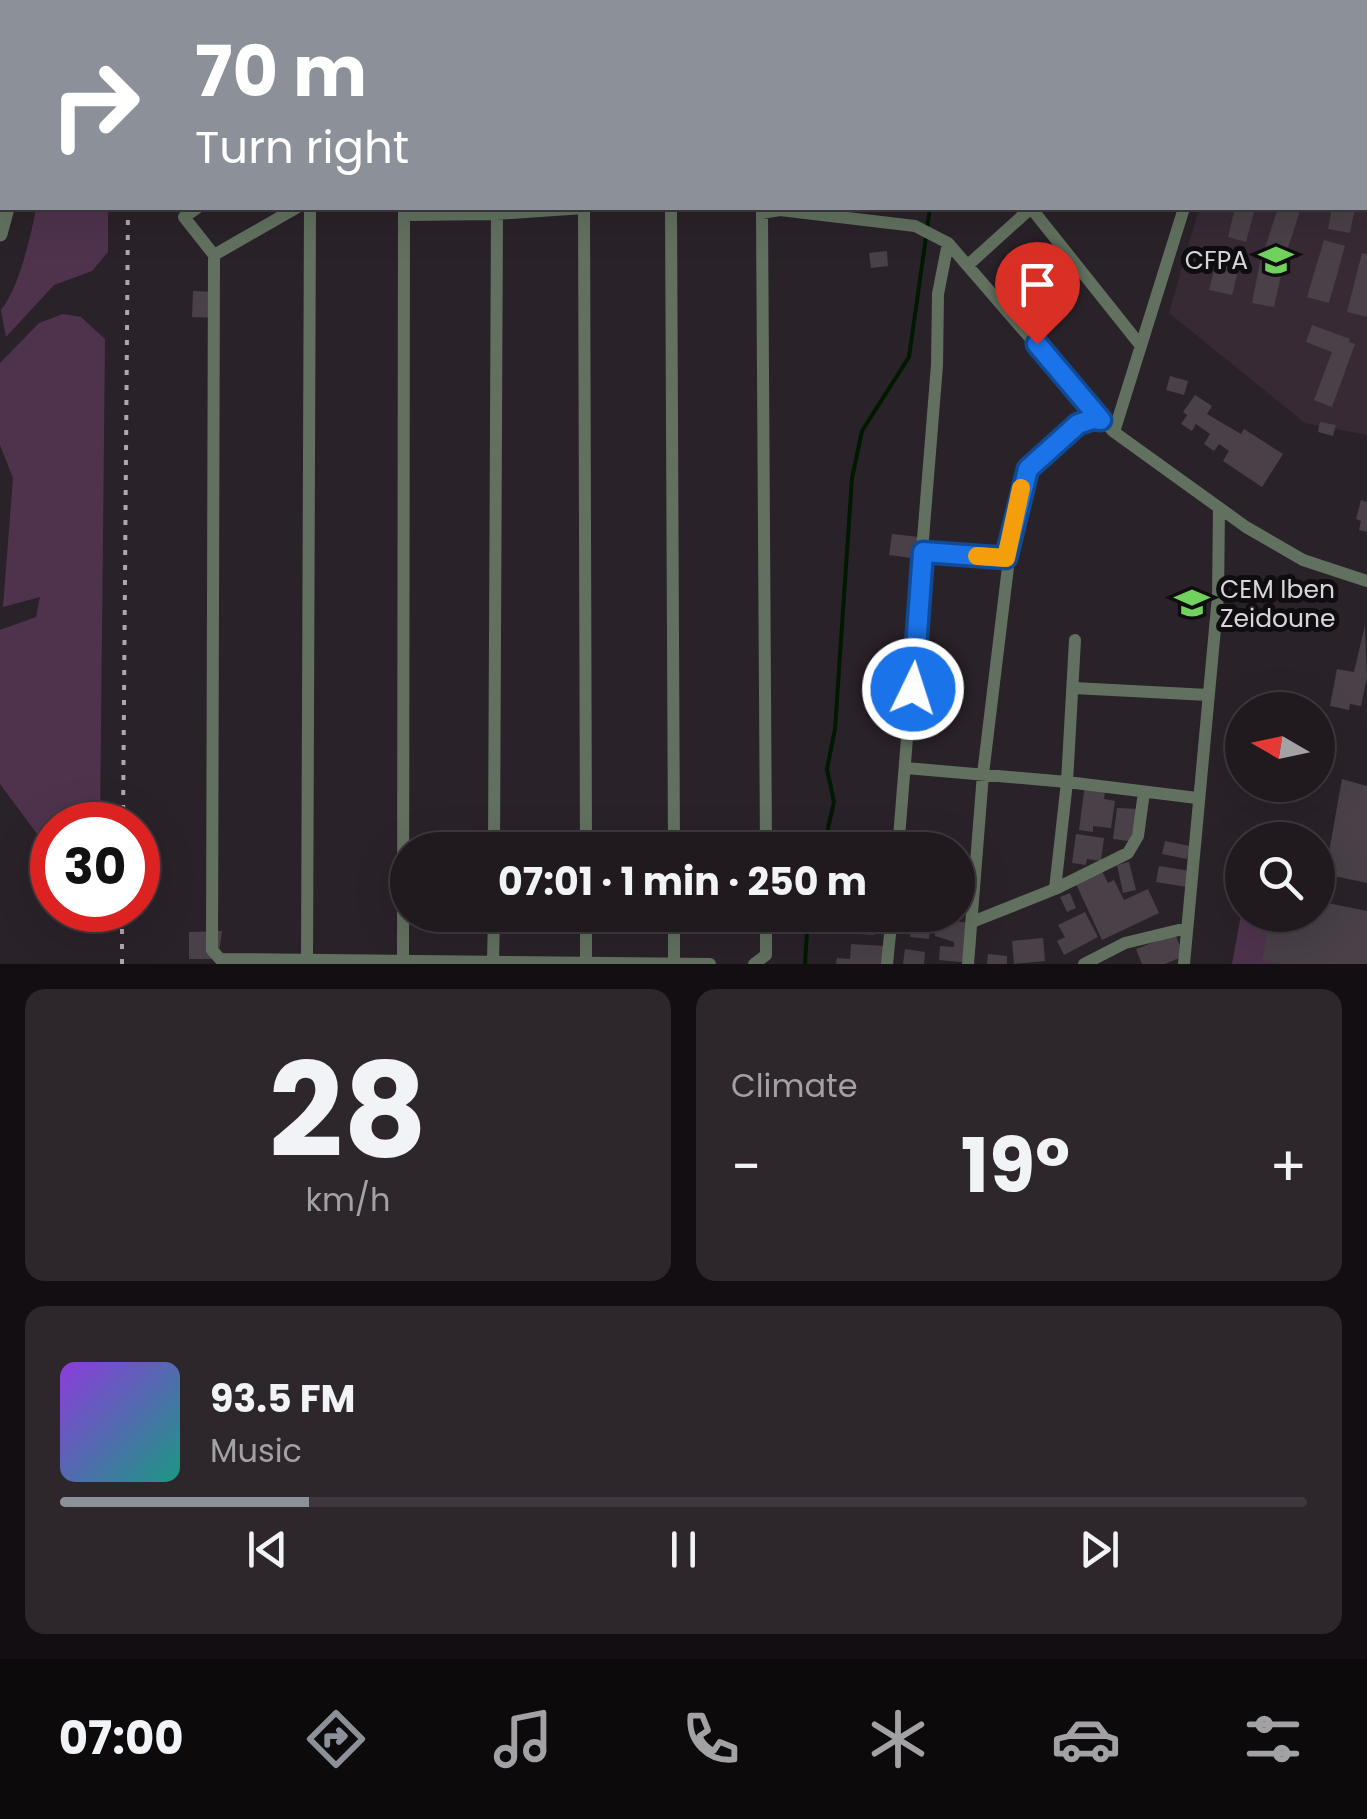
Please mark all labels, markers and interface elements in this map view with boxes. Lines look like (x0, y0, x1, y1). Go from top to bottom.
text: 70 m (195, 22, 367, 121)
icon: right (30, 40, 160, 170)
text: Turn right (195, 116, 409, 179)
school or university icon: CFPA (1257, 241, 1295, 279)
pin (995, 242, 1080, 345)
place label: CFPA (1185, 243, 1248, 278)
icon: arrive (1010, 257, 1065, 312)
place label: CEM Iben Zeidoune (1220, 572, 1336, 636)
school or university icon: CEM Iben Zeidoune (1173, 584, 1211, 622)
position arrow (861, 637, 965, 741)
north arrow (1225, 692, 1335, 802)
map controls (1225, 692, 1335, 932)
speed limit sign: 30 (30, 802, 160, 932)
button: search (1225, 822, 1335, 932)
text: 07:01 · 1 min · 250 m (498, 855, 867, 908)
text: 28 (269, 1019, 427, 1202)
text: Climate (731, 1063, 858, 1108)
text: 19° (961, 1113, 1070, 1218)
text: − (731, 1128, 761, 1205)
text: + (1269, 1128, 1307, 1205)
text: km/h (305, 1177, 391, 1222)
text: 93.5 FM (210, 1372, 356, 1425)
text: Music (210, 1428, 302, 1473)
icon: previous (240, 1522, 295, 1577)
icon: pause (656, 1522, 711, 1577)
icon: next (1072, 1522, 1127, 1577)
icon: directions (301, 1704, 371, 1774)
icon: music (488, 1704, 558, 1774)
icon: phone (676, 1704, 746, 1774)
icon: climate (863, 1704, 933, 1774)
icon: car (1051, 1704, 1121, 1774)
icon: filters (1238, 1704, 1308, 1774)
text: 07:00 (59, 1707, 184, 1770)

